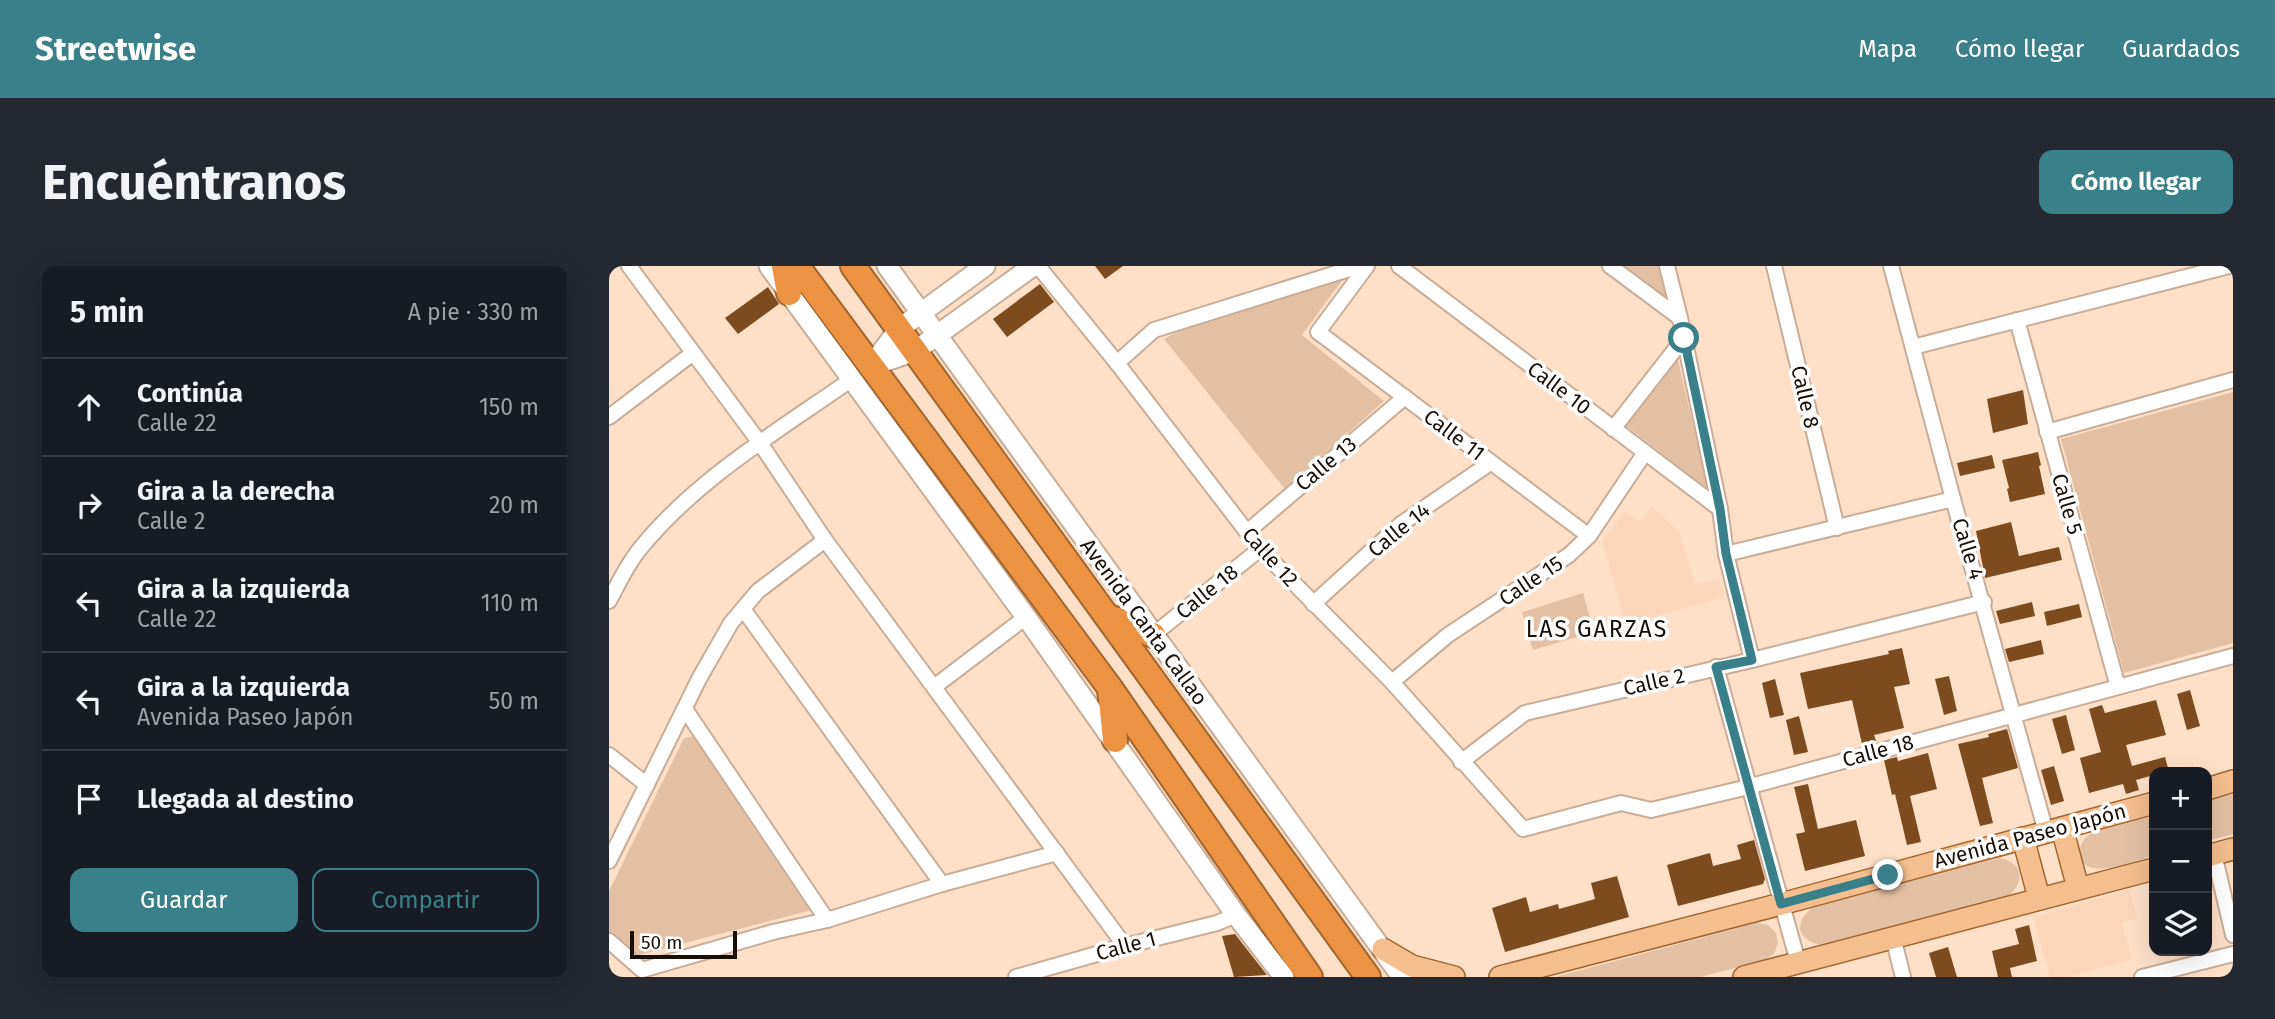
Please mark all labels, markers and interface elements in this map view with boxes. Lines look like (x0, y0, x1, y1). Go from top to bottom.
text: Streetwise (35, 29, 196, 69)
text: Mapa (1858, 35, 1917, 63)
text: Cómo llegar (1955, 35, 2084, 63)
text: Guardados (2122, 35, 2240, 63)
button: Cómo llegar (2039, 150, 2233, 214)
text: Encuéntranos (42, 153, 346, 212)
text: 5 min (70, 294, 144, 330)
text: A pie · 330 m (408, 298, 539, 326)
route start (1668, 322, 1699, 353)
street label: Calle 10 (1522, 356, 1596, 420)
street label: Calle 8 (1785, 363, 1825, 431)
text: Continúa (137, 378, 243, 409)
icon: ahead (70, 388, 108, 426)
text: 150 m (479, 393, 539, 421)
street label: Calle 11 (1418, 404, 1490, 466)
text: Calle 22 (137, 409, 217, 437)
street label: Calle 13 (1290, 431, 1362, 497)
street label: Calle 5 (2046, 470, 2088, 538)
text: Gira a la derecha (137, 476, 335, 507)
icon: right (70, 486, 108, 524)
text: 20 m (489, 491, 539, 519)
street label: Calle 14 (1363, 497, 1435, 563)
text: Calle 2 (137, 507, 205, 535)
street label: Calle 4 (1946, 515, 1990, 583)
street label: Calle 12 (1236, 522, 1304, 592)
street label: Avenida Canta Callao (1075, 534, 1213, 710)
street label: Calle 15 (1494, 550, 1568, 612)
street label: Calle 18 (1171, 559, 1243, 625)
text: Gira a la izquierda (137, 574, 350, 605)
icon: left (70, 584, 108, 622)
text: 110 m (481, 589, 539, 617)
text: Calle 22 (137, 605, 217, 633)
district label: LAS GARZAS (1526, 615, 1668, 643)
street label: Calle 2 (1621, 662, 1687, 702)
text: Gira a la izquierda (137, 672, 350, 703)
icon: left (70, 682, 108, 720)
text: 50 m (489, 687, 539, 715)
text: Avenida Paseo Japón (137, 703, 354, 731)
street label: Calle 18 (1840, 729, 1916, 773)
map controls (2149, 767, 2212, 956)
button: + (2149, 767, 2212, 830)
icon: arrive (70, 780, 108, 818)
text: Llegada al destino (137, 784, 354, 815)
street label: Avenida Paseo Japón (1931, 798, 2129, 874)
button: − (2149, 830, 2212, 893)
route end (1872, 859, 1903, 890)
button: Guardar (70, 868, 298, 932)
button: Compartir (312, 868, 539, 932)
button: layers (2149, 893, 2212, 956)
street label: Calle 1 (1093, 926, 1159, 966)
scale bar (630, 928, 737, 960)
text: 50 m (641, 931, 682, 954)

